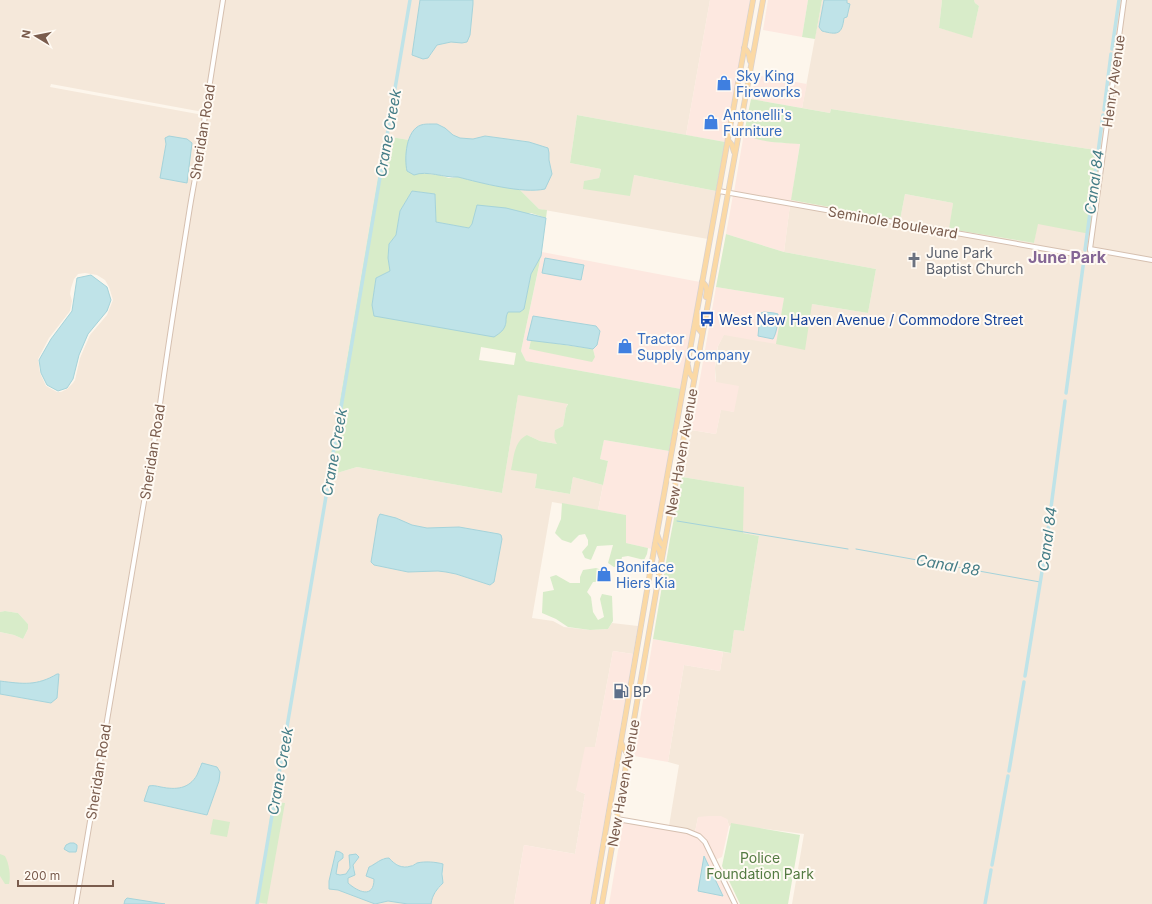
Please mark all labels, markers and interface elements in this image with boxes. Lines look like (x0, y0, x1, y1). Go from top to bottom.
north arrow (16, 16, 56, 56)
text: N (19, 29, 34, 40)
street label: Henry Avenue (1098, 34, 1128, 128)
place label: Sky King Fireworks (736, 67, 801, 100)
shop icon: Sky King Fireworks (715, 74, 733, 92)
street label: Sheridan Road (186, 83, 218, 181)
water label: Crane Creek (371, 87, 405, 179)
place label: Antonelli's Furniture (723, 106, 792, 139)
shop icon: Antonelli's Furniture (702, 113, 720, 131)
water label: Canal 84 (1080, 148, 1108, 216)
street label: Seminole Boulevard (827, 202, 959, 242)
place label: June Park Baptist Church (926, 244, 1024, 277)
district label: June Park (1028, 247, 1107, 267)
church icon: June Park Baptist Church (905, 251, 923, 269)
bus stop icon: West New Haven Avenue / Commodore Street (698, 310, 716, 328)
place label: West New Haven Avenue / Commodore Street (719, 311, 1024, 328)
place label: Tractor Supply Company (637, 330, 750, 363)
shop icon: Tractor Supply Company (616, 337, 634, 355)
street label: New Haven Avenue (661, 387, 701, 517)
street label: Sheridan Road (136, 403, 168, 501)
water label: Crane Creek (317, 406, 351, 498)
water label: Canal 84 (1033, 505, 1061, 573)
water label: Canal 88 (915, 550, 981, 580)
place label: Boniface Hiers Kia (616, 558, 675, 591)
shop icon: Boniface Hiers Kia (595, 565, 613, 583)
fuel station icon: BP (612, 682, 630, 700)
place label: BP (633, 683, 651, 700)
street label: New Haven Avenue (603, 718, 643, 848)
street label: Sheridan Road (82, 723, 114, 821)
water label: Crane Creek (263, 725, 297, 817)
park label: Police Foundation Park (706, 849, 814, 882)
scale bar (18, 862, 113, 888)
text: 200 m (24, 868, 60, 883)

